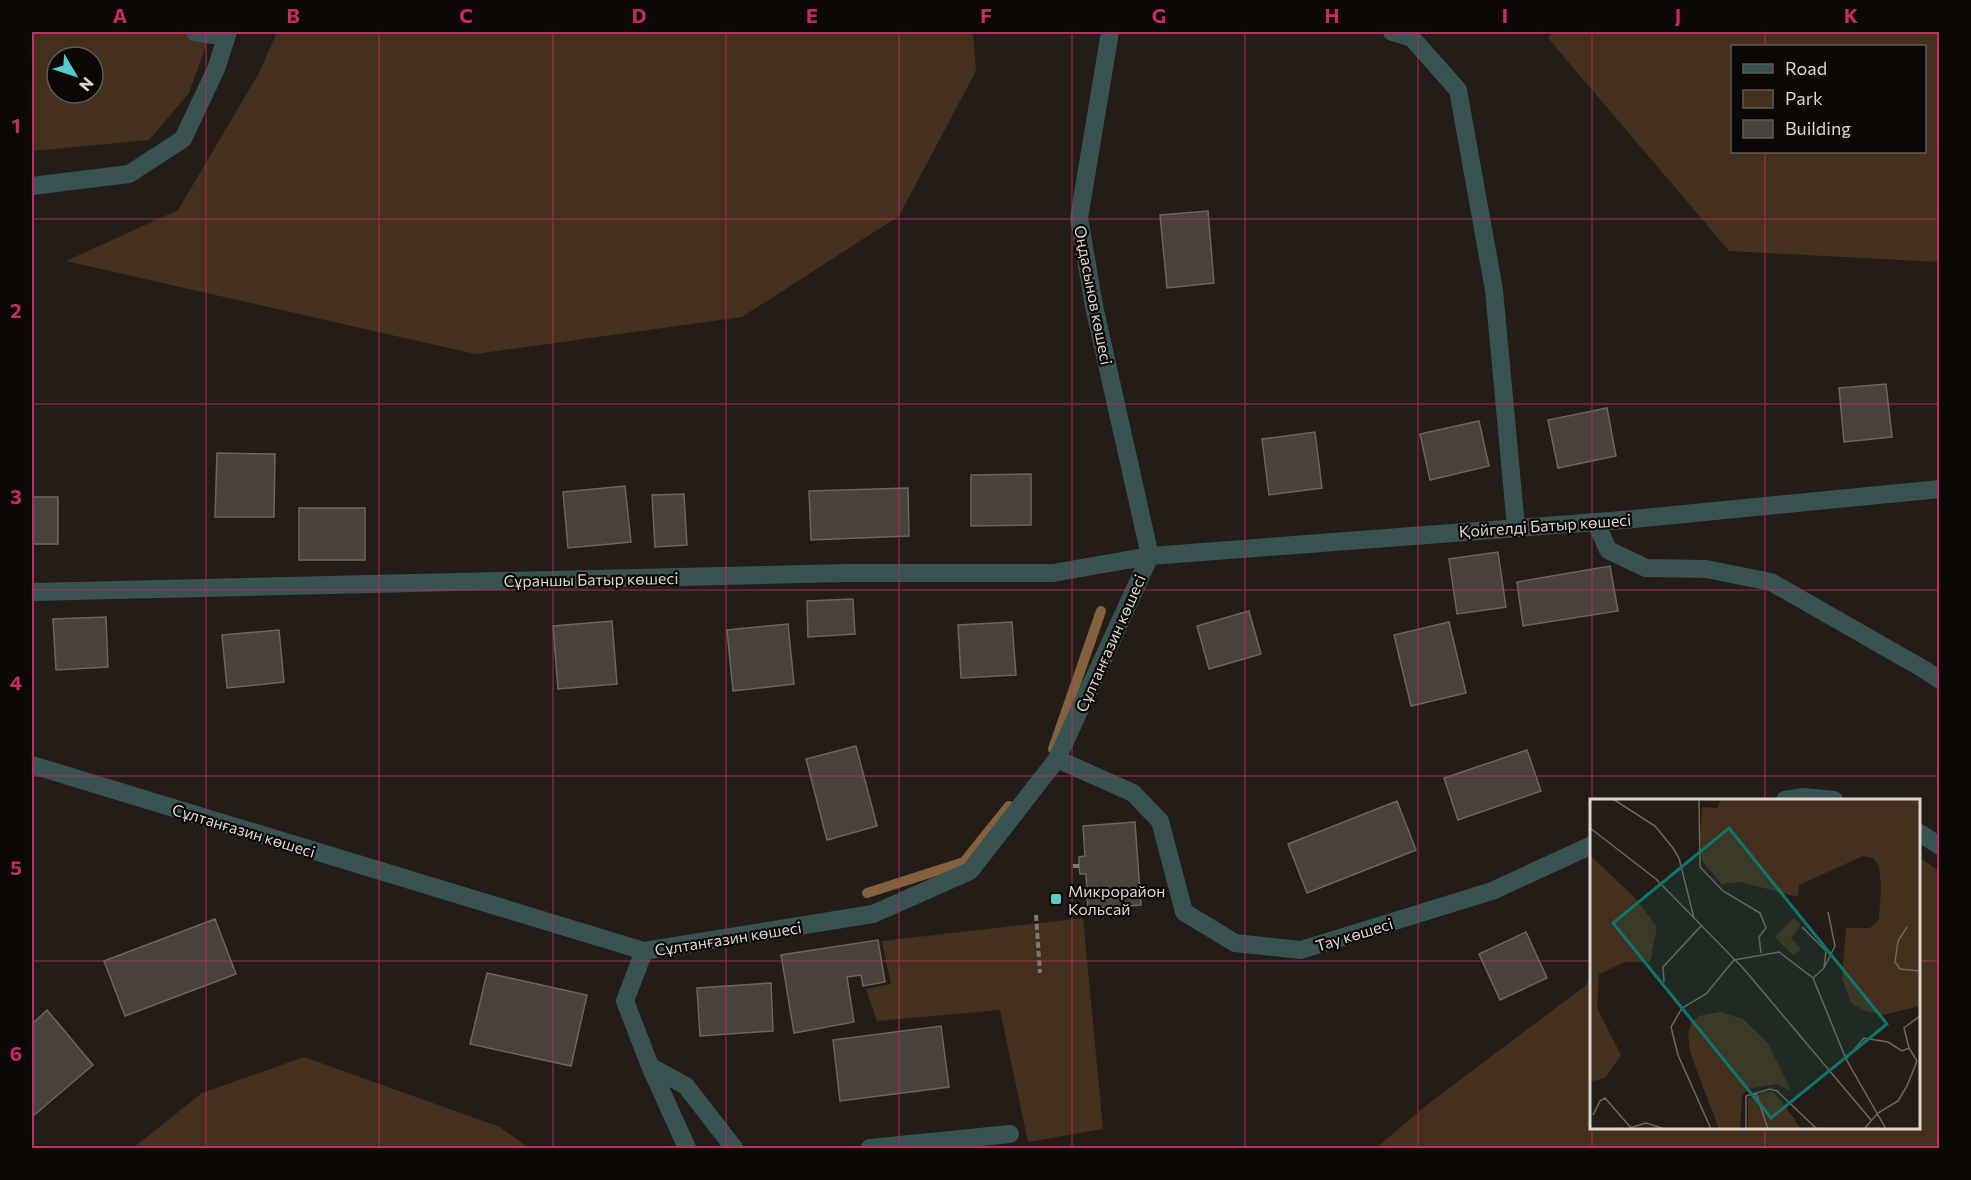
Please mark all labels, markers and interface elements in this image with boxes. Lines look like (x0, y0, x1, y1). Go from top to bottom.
text: A (113, 3, 127, 27)
text: B (286, 3, 300, 27)
text: C (459, 3, 473, 27)
text: D (632, 3, 646, 27)
text: E (806, 3, 818, 27)
text: F (980, 3, 992, 27)
text: G (1152, 3, 1166, 27)
text: H (1325, 3, 1340, 27)
text: I (1502, 3, 1508, 27)
text: J (1675, 3, 1681, 27)
text: K (1844, 3, 1858, 27)
north arrow (45, 45, 105, 105)
legend (1731, 45, 1926, 153)
text: Road (1785, 57, 1827, 79)
text: N (76, 74, 98, 95)
text: Park (1785, 87, 1823, 109)
text: 1 (11, 113, 21, 137)
text: Building (1785, 117, 1851, 139)
street label: Оңдасынов көшесі (1071, 224, 1117, 366)
text: 2 (10, 298, 22, 322)
text: 3 (10, 484, 22, 508)
street label: Қойгелді Батыр көшесі (1458, 510, 1632, 540)
street label: Сұраншы Батыр көшесі (503, 568, 679, 590)
street label: Сұлтанғазин көшесі (1071, 571, 1149, 715)
text: 4 (10, 670, 22, 694)
street label: Сұлтанғазин көшесі (170, 799, 318, 861)
inset map (1590, 799, 1920, 1129)
text: 5 (10, 855, 22, 879)
place label: Микрорайон Кольсай (1068, 881, 1165, 918)
marker: Микрорайон Кольсай (1049, 892, 1063, 906)
street label: Тау көшесі (1313, 913, 1395, 955)
street label: Сұлтанғазин көшесі (653, 917, 803, 959)
text: 6 (10, 1041, 22, 1065)

